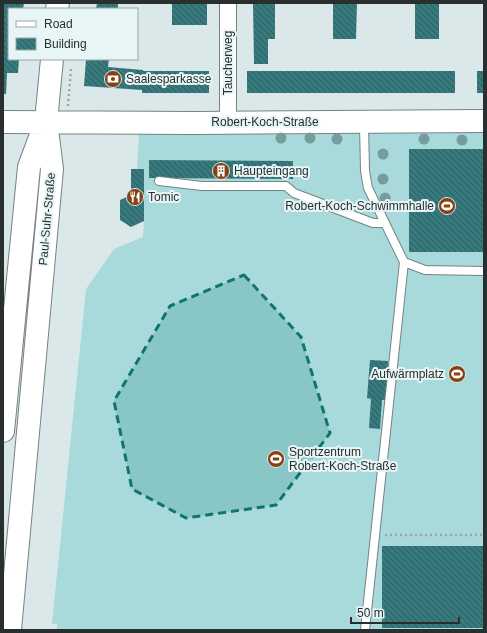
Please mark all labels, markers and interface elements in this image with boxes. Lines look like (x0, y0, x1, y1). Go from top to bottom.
legend (8, 8, 138, 60)
text: Road (44, 17, 73, 31)
street label: Taucherweg (221, 31, 235, 95)
text: Building (44, 37, 87, 51)
bank icon: Saalesparkasse (103, 69, 123, 89)
place label: Saalesparkasse (126, 72, 212, 86)
street label: Robert-Koch-Straße (211, 115, 319, 129)
building icon: Haupteingang (211, 161, 231, 181)
place label: Haupteingang (234, 164, 309, 178)
street label: Paul-Suhr-Straße (36, 172, 58, 266)
restaurant icon: Tomic (125, 187, 145, 207)
place label: Tomic (148, 190, 179, 204)
sports icon: Robert-Koch-Schwimmhalle (437, 196, 457, 216)
place label: Robert-Koch-Schwimmhalle (285, 199, 434, 213)
sports icon: Aufwärmplatz (447, 364, 467, 384)
place label: Aufwärmplatz (371, 367, 444, 381)
place label: Sportzentrum Robert-Koch-Straße (289, 445, 397, 473)
sports icon: Sportzentrum Robert-Koch-Straße (266, 449, 286, 469)
scale bar (351, 599, 459, 625)
text: 50 m (357, 606, 384, 620)

